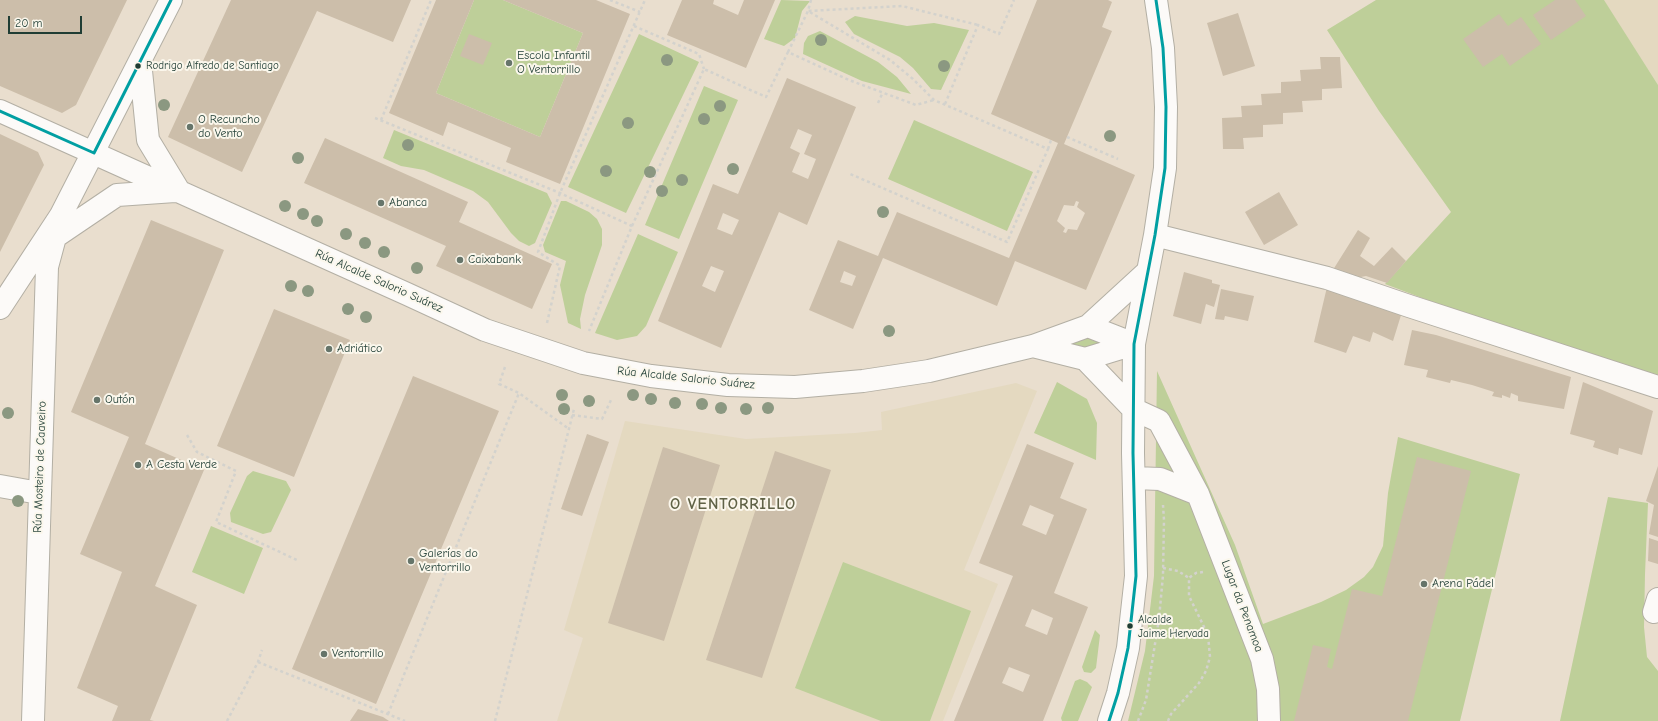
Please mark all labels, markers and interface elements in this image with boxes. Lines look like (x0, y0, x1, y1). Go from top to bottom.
scale bar (10, 8, 84, 34)
text: 20 m (15, 16, 43, 30)
place label: Escola Infantil O Ventorrillo (517, 49, 590, 77)
marker: Escola Infantil O Ventorrillo (504, 58, 514, 68)
place label: Rodrigo Alfredo de Santiago (146, 59, 279, 73)
marker: Rodrigo Alfredo de Santiago (133, 61, 143, 71)
place label: O Recuncho do Vento (198, 113, 260, 141)
marker: O Recuncho do Vento (185, 122, 195, 132)
place label: Abanca (389, 196, 427, 210)
marker: Abanca (376, 198, 386, 208)
street label: Rúa Alcalde Salorio Suárez (313, 246, 445, 316)
place label: Caixabank (468, 253, 521, 267)
marker: Caixabank (455, 255, 465, 265)
place label: Adriático (337, 342, 382, 356)
marker: Adriático (324, 344, 334, 354)
street label: Rúa Alcalde Salorio Suárez (616, 364, 756, 392)
place label: Outón (105, 393, 135, 407)
marker: Outón (92, 395, 102, 405)
street label: Rúa Mosteiro de Caaveiro (30, 401, 50, 533)
place label: A Cesta Verde (146, 458, 217, 472)
marker: A Cesta Verde (133, 460, 143, 470)
district label: O VENTORRILLO (670, 494, 796, 514)
place label: Galerías do Ventorrillo (419, 547, 478, 575)
marker: Galerías do Ventorrillo (406, 556, 416, 566)
street label: Lugar da Penamoa (1218, 558, 1266, 654)
place label: Arena Pádel (1432, 577, 1494, 591)
marker: Arena Pádel (1419, 579, 1429, 589)
place label: Alcalde Jaime Hervada (1138, 613, 1209, 639)
marker: Alcalde Jaime Hervada (1125, 621, 1135, 631)
place label: Ventorrillo (332, 647, 384, 661)
marker: Ventorrillo (319, 649, 329, 659)

